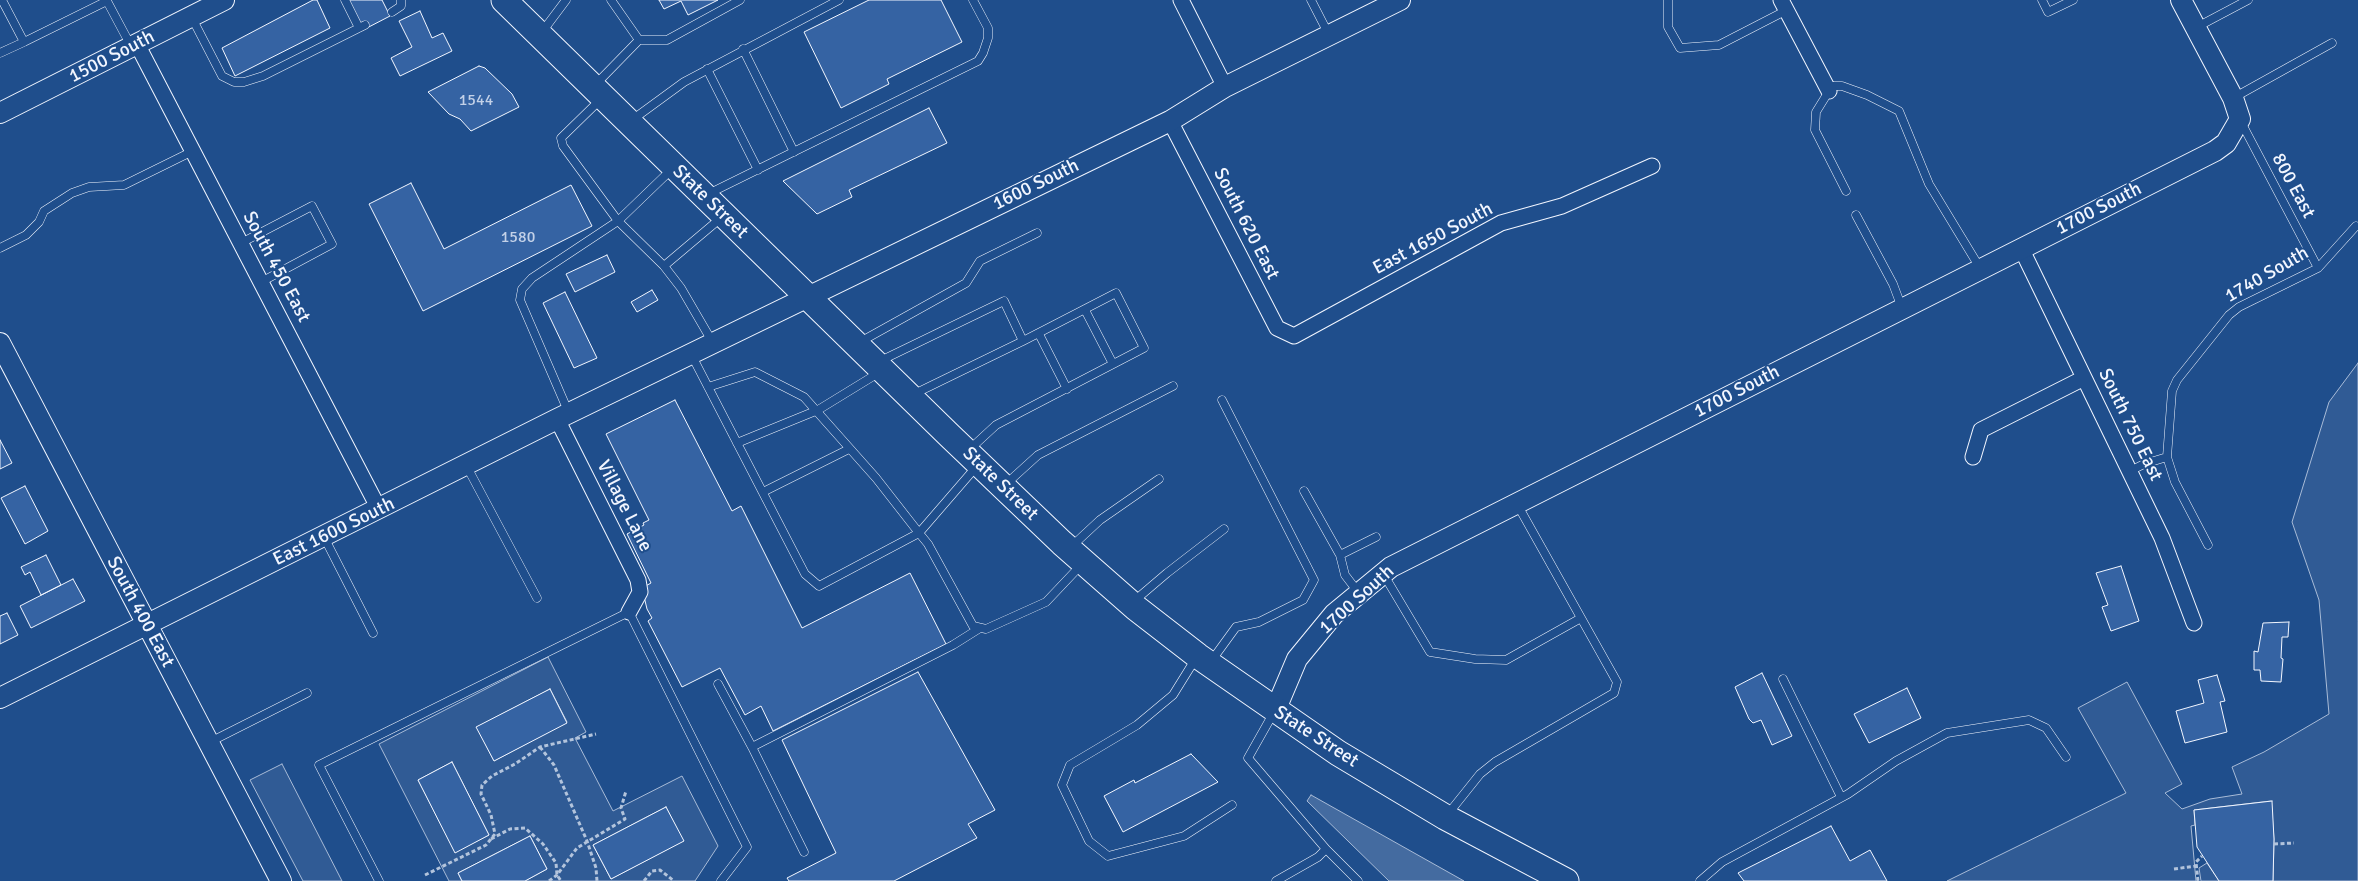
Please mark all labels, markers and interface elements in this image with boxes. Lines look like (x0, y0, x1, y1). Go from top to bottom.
street label: 1500 South (65, 26, 159, 88)
house number: 1544 (459, 91, 493, 111)
street label: 800 East (2266, 150, 2320, 222)
street label: 1600 South (989, 154, 1083, 216)
street label: State Street (667, 160, 753, 244)
street label: South 620 East (1208, 164, 1284, 284)
street label: 1700 South (2052, 178, 2146, 240)
street label: East 1650 South (1369, 198, 1497, 280)
street label: South 450 East (237, 208, 315, 326)
house number: 1580 (501, 228, 535, 248)
street label: 1740 South (2221, 242, 2313, 308)
street label: 1700 South (1690, 361, 1784, 423)
street label: South 750 East (2093, 365, 2167, 485)
street label: State Street (957, 442, 1043, 526)
street label: Village Lane (591, 456, 657, 556)
street label: East 1600 South (269, 493, 399, 571)
street label: South 400 East (101, 553, 179, 671)
street label: 1700 South (1315, 560, 1399, 640)
street label: State Street (1269, 701, 1363, 773)

